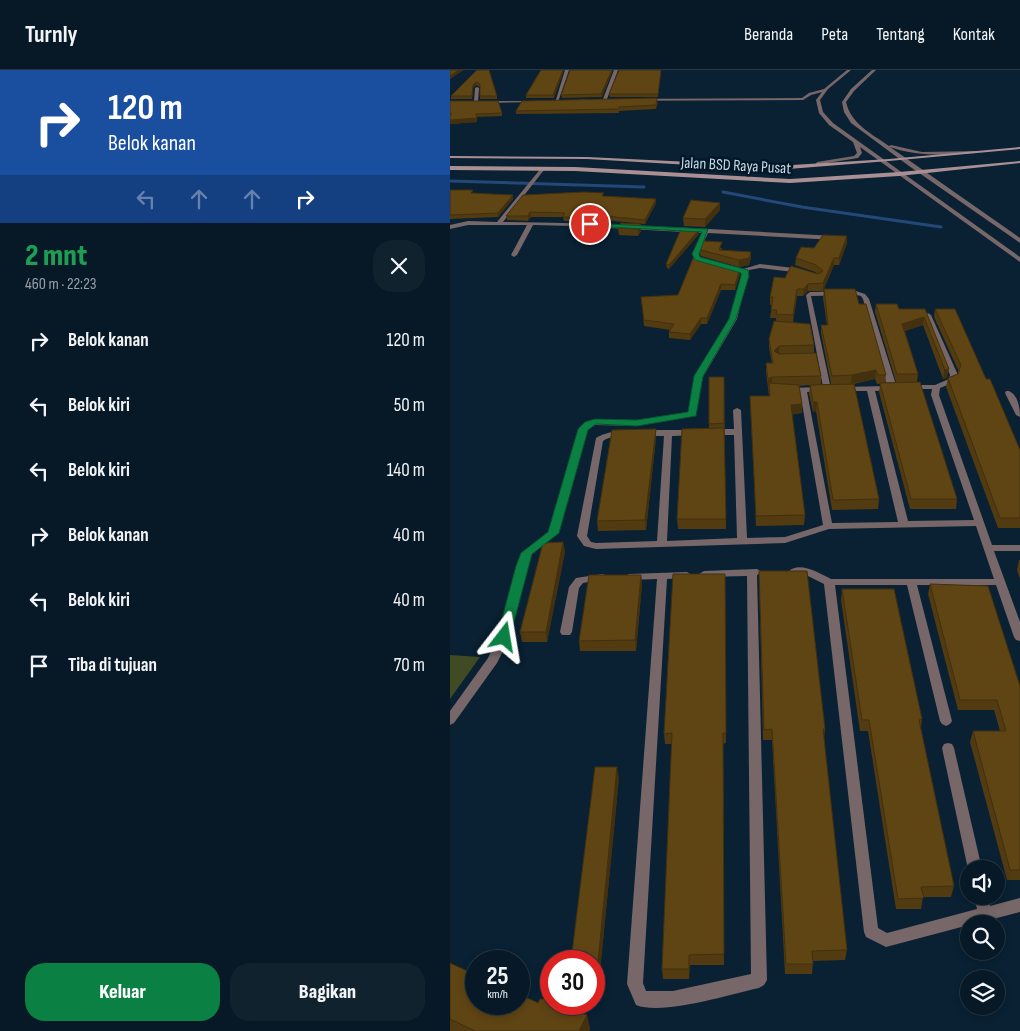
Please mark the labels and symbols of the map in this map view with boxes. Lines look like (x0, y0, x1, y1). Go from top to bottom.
street label: Jalan BSD Raya Pusat (679, 154, 792, 178)
pin (569, 203, 611, 245)
position arrow (477, 610, 529, 662)
speed limit sign: 30 (540, 950, 605, 1015)

